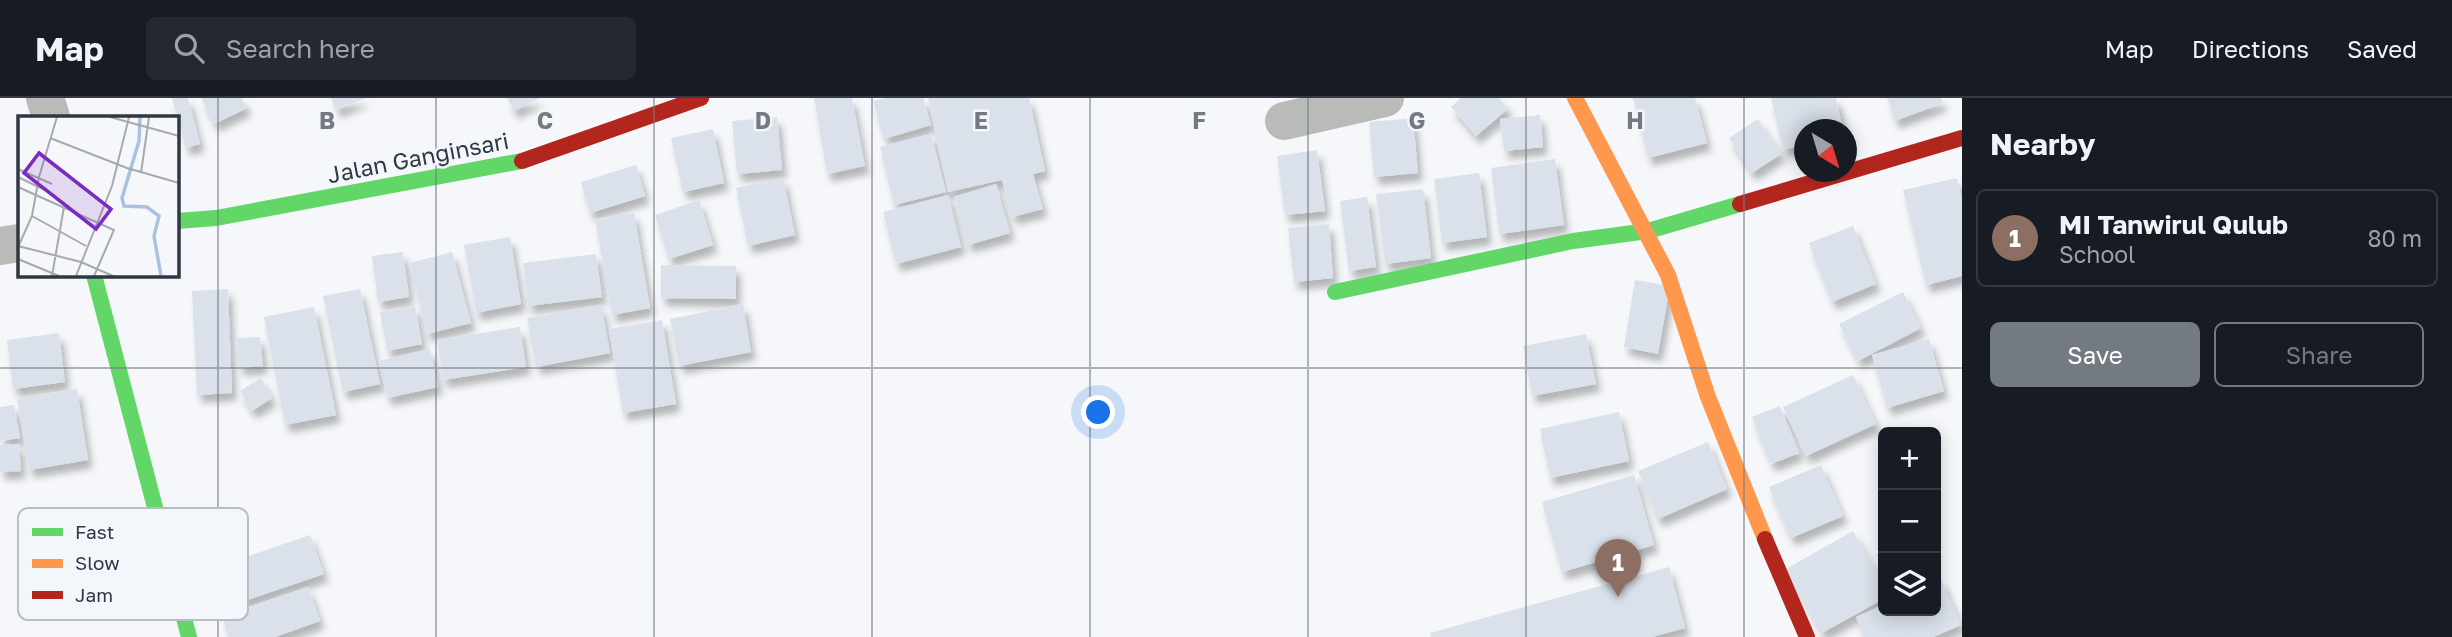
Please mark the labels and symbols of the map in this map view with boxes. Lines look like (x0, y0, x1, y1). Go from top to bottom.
text: B (319, 106, 335, 134)
text: C (537, 106, 553, 134)
text: D (755, 106, 771, 134)
text: E (974, 106, 988, 134)
text: F (1192, 106, 1206, 134)
text: G (1409, 106, 1425, 134)
text: H (1626, 106, 1644, 134)
inset map (18, 116, 178, 276)
north arrow (1794, 119, 1857, 182)
street label: Jalan Ganginsari (325, 126, 511, 188)
your location (1081, 395, 1115, 429)
legend (18, 508, 248, 620)
text: Fast (75, 520, 114, 543)
pin: 1 (1595, 539, 1641, 597)
text: Slow (75, 551, 120, 574)
text: Jam (75, 583, 113, 606)

